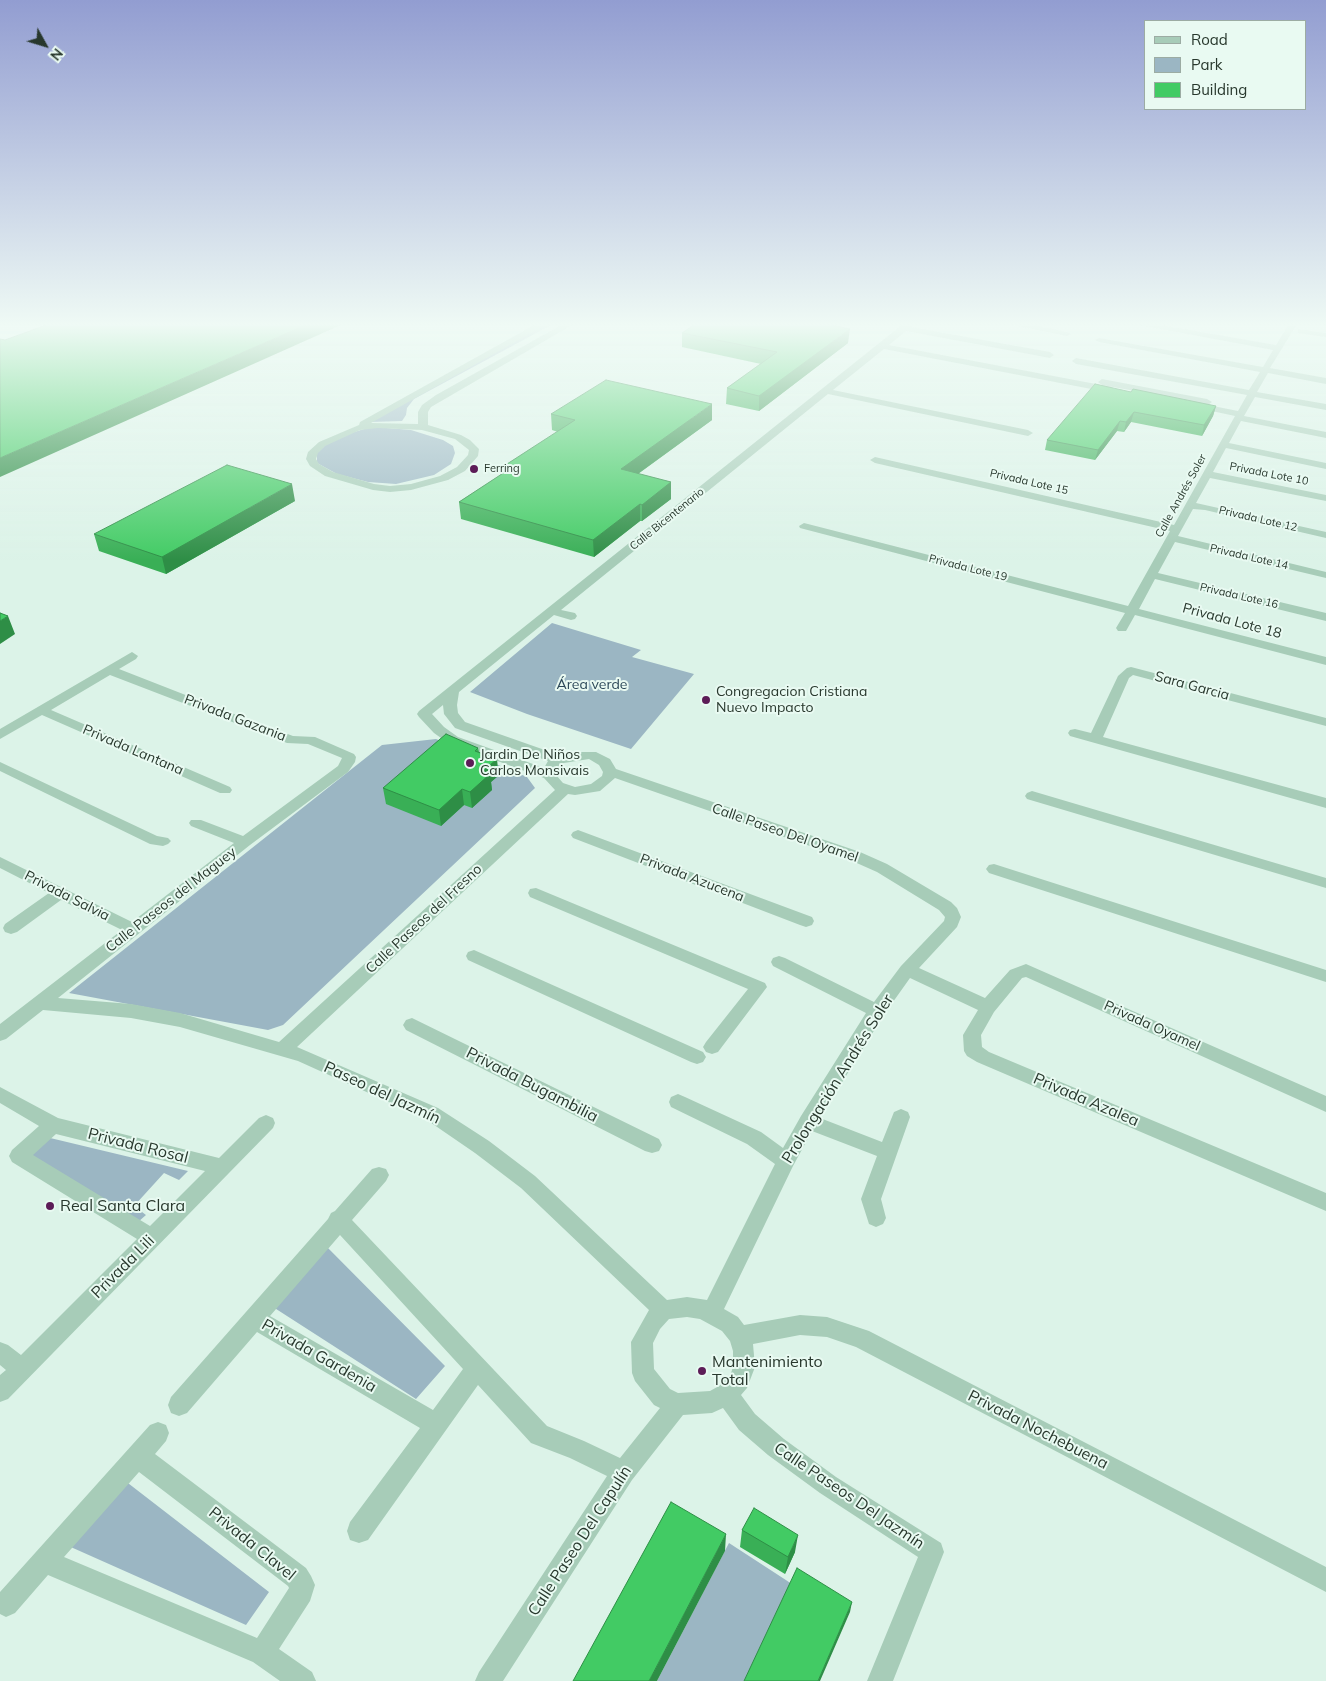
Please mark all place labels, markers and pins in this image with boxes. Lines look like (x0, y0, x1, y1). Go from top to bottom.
place label: Ferring (484, 462, 520, 476)
marker: Ferring (468, 463, 480, 475)
place label: Congregacion Cristiana Nuevo Impacto (716, 684, 867, 716)
marker: Congregacion Cristiana Nuevo Impacto (700, 694, 712, 706)
place label: Jardin De Niños Carlos Monsivais (480, 747, 589, 780)
marker: Jardin De Niños Carlos Monsivais (464, 757, 476, 769)
place label: Real Santa Clara (60, 1196, 185, 1216)
marker: Real Santa Clara (44, 1200, 56, 1212)
place label: Mantenimiento Total (712, 1352, 823, 1390)
marker: Mantenimiento Total (696, 1365, 708, 1377)

